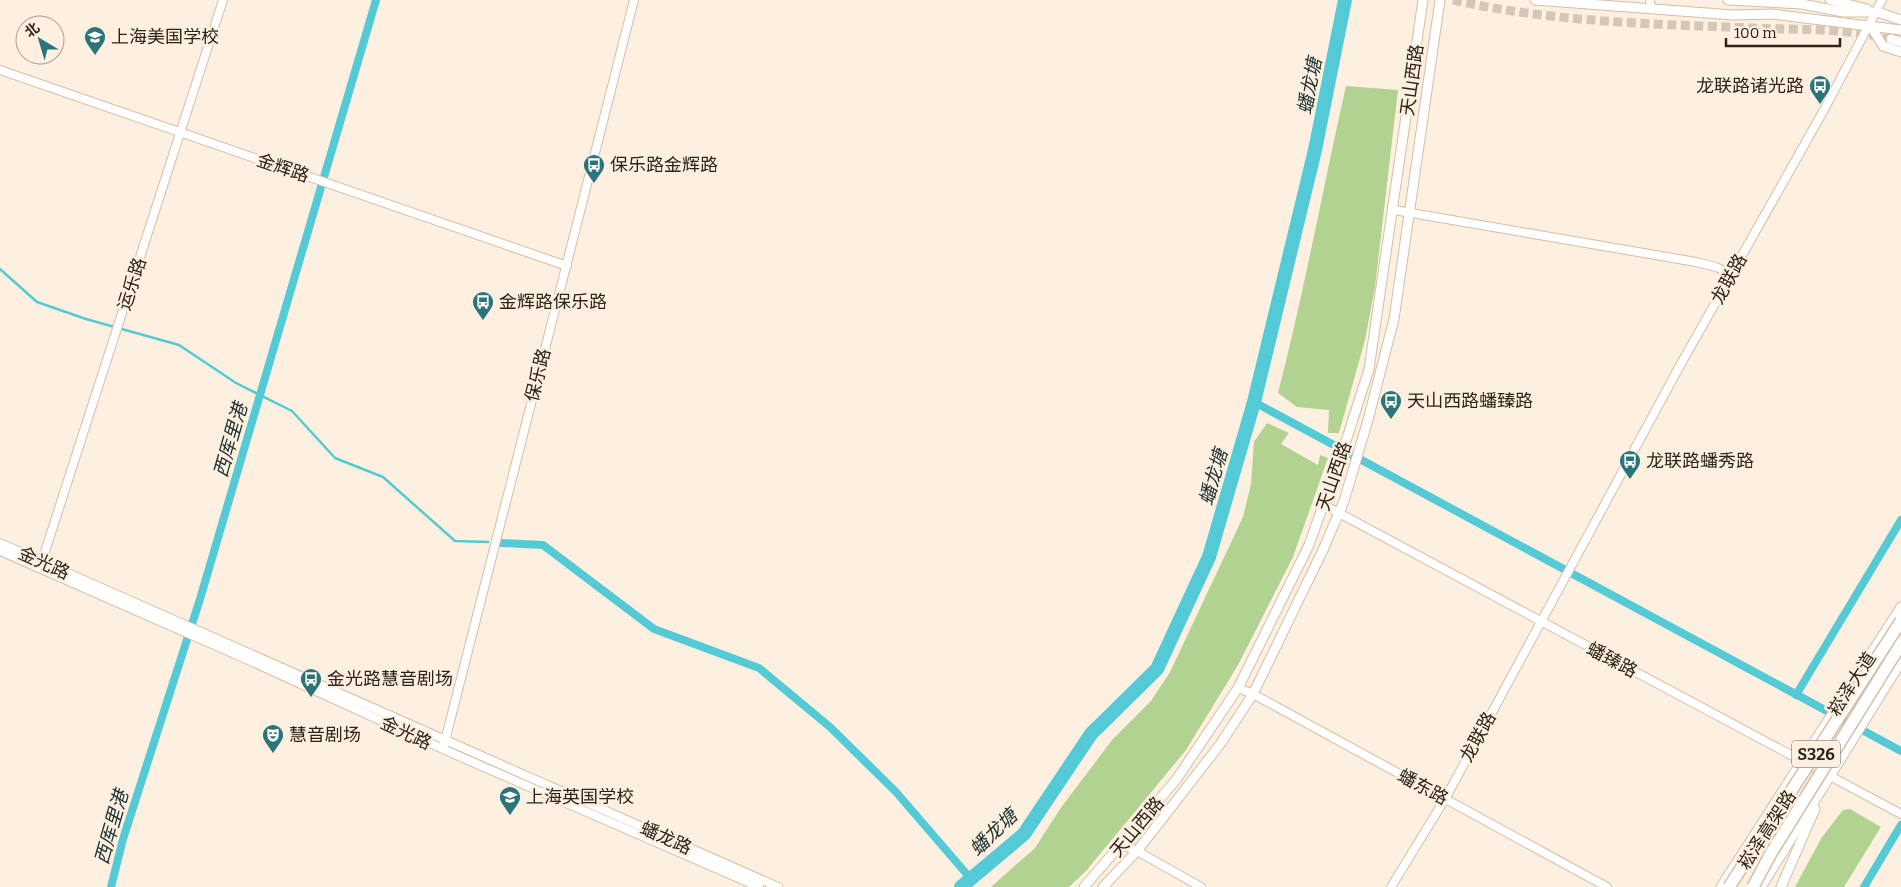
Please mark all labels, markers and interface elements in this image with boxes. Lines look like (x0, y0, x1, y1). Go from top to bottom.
north arrow (15, 15, 65, 65)
scale bar (1726, 15, 1840, 47)
text: 北 (22, 19, 43, 41)
text: 100 m (1734, 24, 1777, 42)
school or university icon: 上海美国学校 (83, 25, 107, 56)
place label: 上海美国学校 (111, 26, 219, 48)
street label: 天山西路 (1396, 43, 1428, 117)
water label: 蟠龙塘 (1293, 53, 1327, 116)
bus stop icon: 龙联路诸光路 (1808, 74, 1832, 105)
place label: 龙联路诸光路 (1696, 75, 1804, 97)
street label: 金辉路 (254, 149, 312, 187)
bus stop icon: 保乐路金辉路 (582, 153, 606, 184)
place label: 保乐路金辉路 (610, 154, 718, 176)
street label: 龙联路 (1706, 250, 1752, 308)
street label: 运乐路 (113, 255, 151, 313)
bus stop icon: 金辉路保乐路 (471, 290, 495, 321)
place label: 金辉路保乐路 (499, 291, 607, 313)
street label: 保乐路 (521, 346, 555, 404)
bus stop icon: 天山西路蟠臻路 (1379, 389, 1403, 420)
place label: 天山西路蟠臻路 (1407, 390, 1533, 412)
water label: 西厍里港 (209, 398, 253, 480)
street label: 天山西路 (1312, 438, 1356, 514)
water label: 蟠龙塘 (1195, 444, 1233, 508)
bus stop icon: 龙联路蟠秀路 (1618, 449, 1642, 480)
place label: 龙联路蟠秀路 (1646, 450, 1754, 472)
street label: 金光路 (15, 542, 73, 584)
street label: 蟠臻路 (1583, 638, 1641, 682)
street label: 崧泽大道 (1823, 648, 1881, 720)
bus stop icon: 金光路慧音剧场 (299, 667, 323, 698)
place label: 金光路慧音剧场 (327, 668, 453, 690)
street label: 龙联路 (1455, 708, 1501, 766)
street label: 金光路 (377, 712, 435, 754)
theatre icon: 慧音剧场 (261, 723, 285, 754)
place label: 慧音剧场 (289, 724, 361, 746)
road number: S326 (1792, 741, 1840, 768)
street label: 蟠东路 (1394, 764, 1452, 810)
water label: 西厍里港 (90, 785, 134, 867)
school or university icon: 上海英国学校 (498, 785, 522, 816)
place label: 上海英国学校 (526, 786, 634, 808)
street label: 崧泽高架路 (1733, 786, 1801, 874)
street label: 天山西路 (1105, 792, 1169, 862)
water label: 蟠龙塘 (965, 802, 1024, 860)
street label: 蟠龙路 (637, 817, 695, 859)

